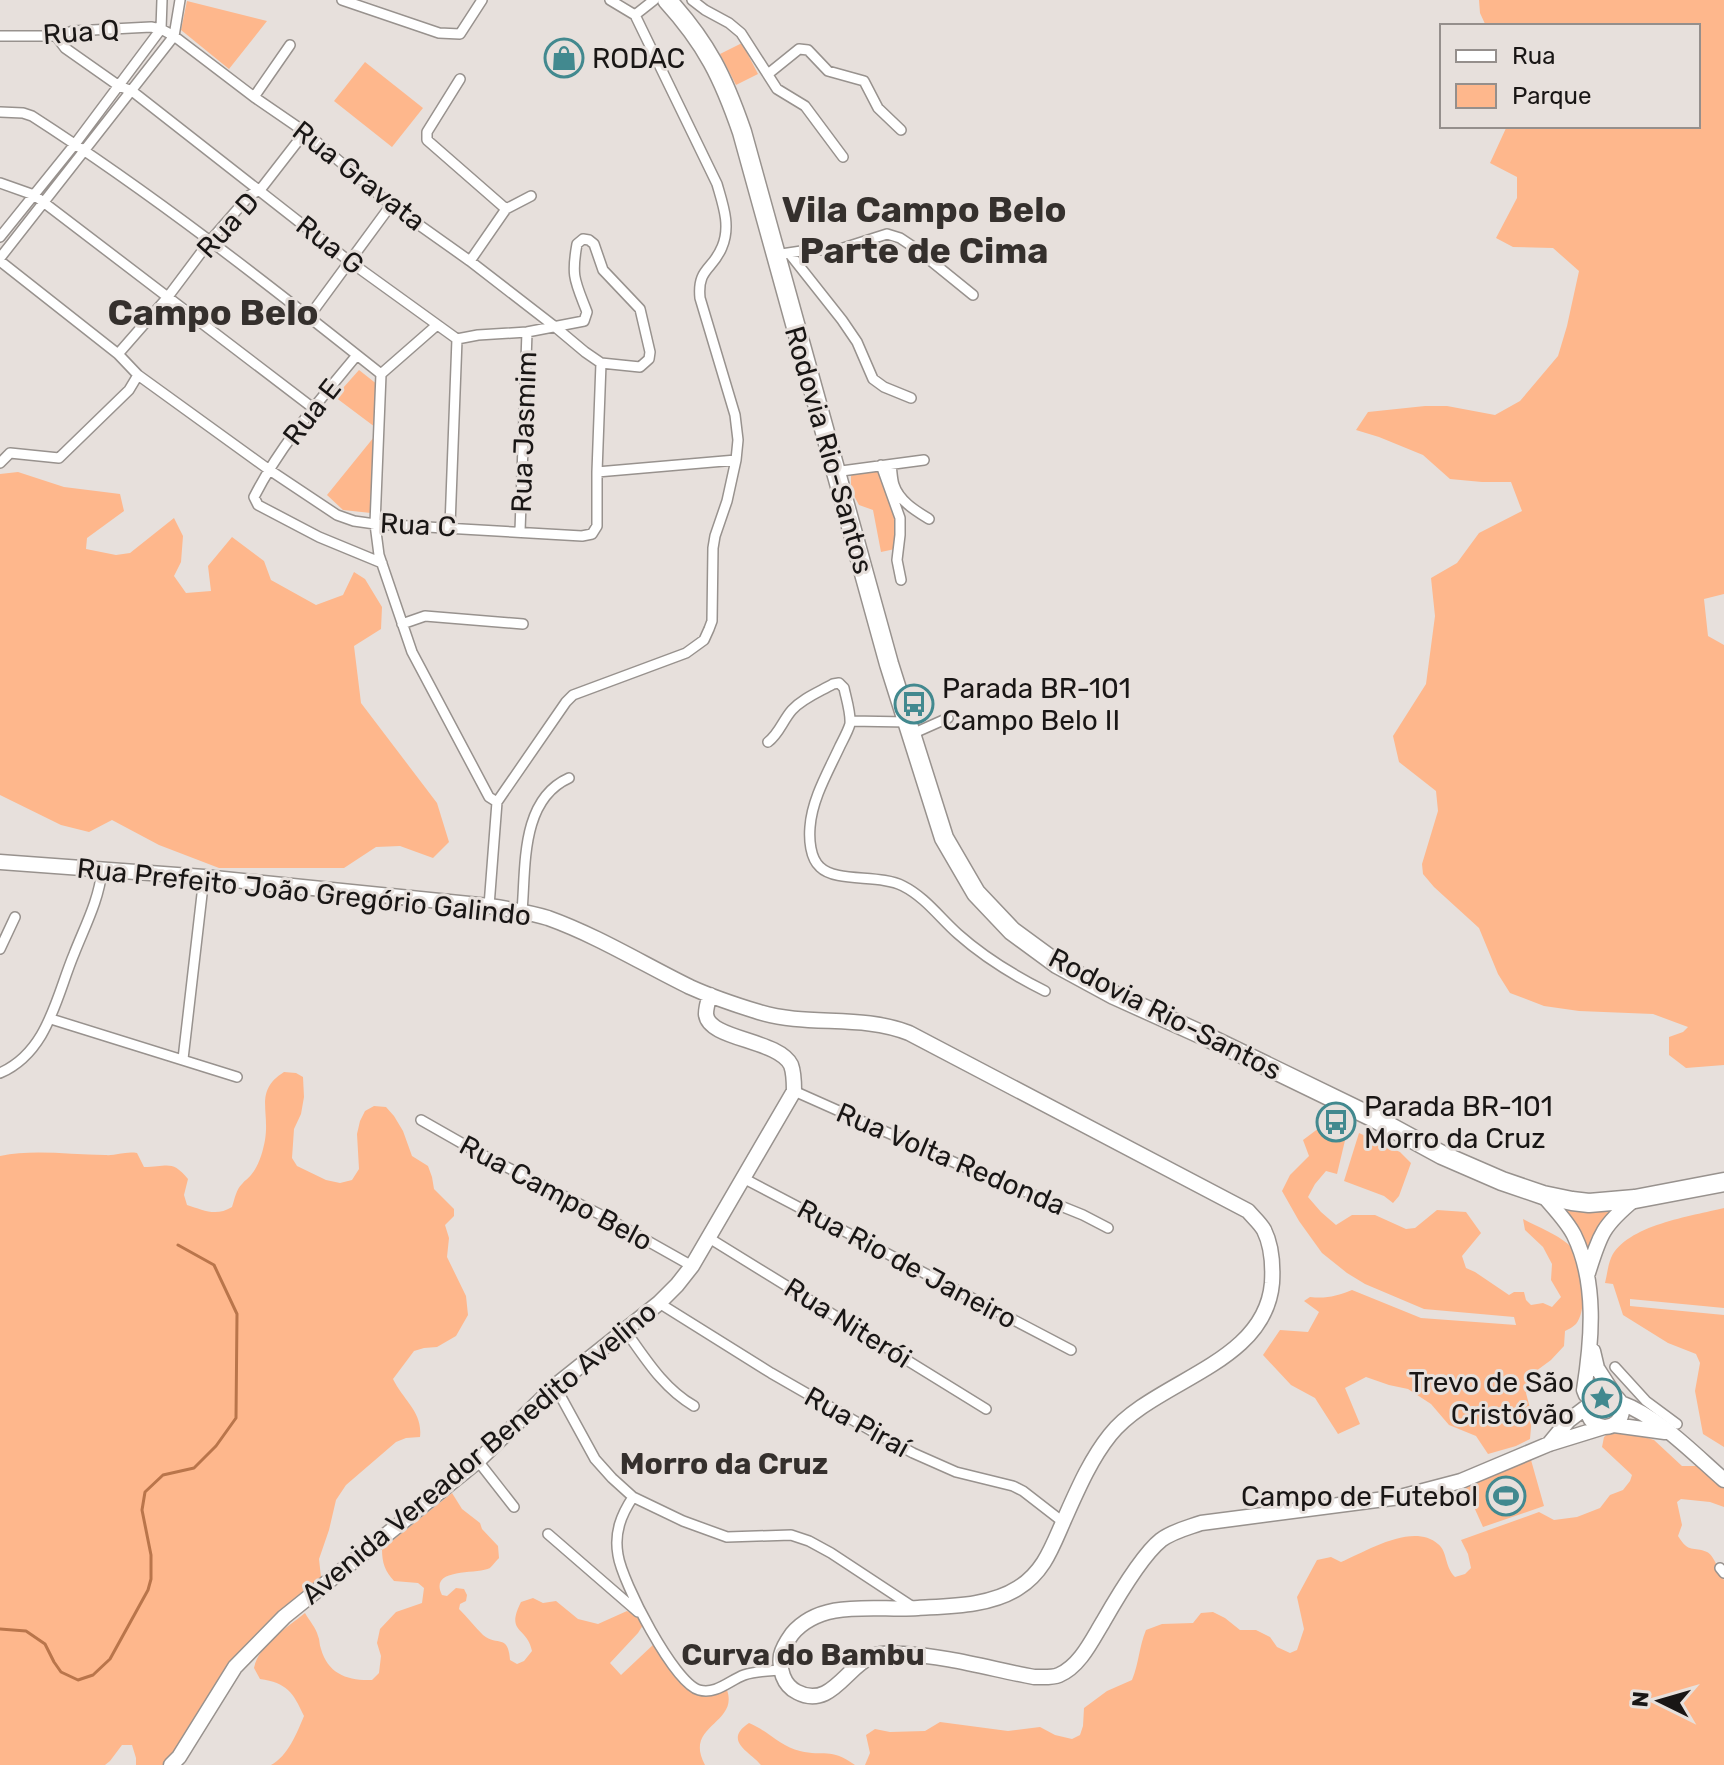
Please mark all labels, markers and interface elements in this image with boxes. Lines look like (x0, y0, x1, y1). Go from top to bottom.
street label: Rua Q (42, 13, 120, 51)
legend (1440, 24, 1700, 128)
shop icon: RODAC (543, 37, 585, 79)
place label: RODAC (592, 42, 685, 75)
text: Rua (1512, 42, 1555, 70)
text: Parque (1512, 82, 1591, 110)
street label: Rua Gravata (286, 114, 432, 238)
street label: Rua D (190, 185, 266, 265)
district label: Vila Campo Belo Parte de Cima (782, 188, 1066, 272)
street label: Rua G (290, 208, 370, 282)
district label: Campo Belo (108, 291, 318, 334)
street label: Rodovia Rio-Santos (778, 322, 880, 578)
street label: Rua Jasmim (505, 351, 543, 513)
street label: Rua E (276, 372, 348, 452)
street label: Rua C (379, 507, 457, 543)
place label: Parada BR-101 Campo Belo II (942, 672, 1131, 737)
bus stop icon: Parada BR-101 Campo Belo II (893, 683, 935, 725)
street label: Rua Prefeito João Gregório Galindo (75, 852, 533, 932)
street label: Rodovia Rio-Santos (1043, 941, 1287, 1087)
place label: Parada BR-101 Morro da Cruz (1364, 1090, 1553, 1155)
street label: Rua Volta Redonda (832, 1096, 1070, 1222)
bus stop icon: Parada BR-101 Morro da Cruz (1315, 1101, 1357, 1143)
street label: Rua Campo Belo (454, 1128, 658, 1258)
street label: Rua Rio de Janeiro (792, 1192, 1022, 1336)
street label: Rua Niterói (778, 1271, 918, 1375)
street label: Avenida Vereador Benedito Avelino (295, 1295, 663, 1611)
place label: Trevo de São Cristóvão (1408, 1366, 1574, 1431)
place icon: Trevo de São Cristóvão (1581, 1377, 1623, 1419)
street label: Rua Piraí (799, 1380, 916, 1465)
district label: Morro da Cruz (620, 1446, 828, 1482)
sports icon: Campo de Futebol (1485, 1475, 1527, 1517)
place label: Campo de Futebol (1241, 1480, 1478, 1513)
district label: Curva do Bambu (681, 1637, 925, 1673)
north arrow (1620, 1661, 1700, 1741)
text: N (1626, 1690, 1655, 1708)

